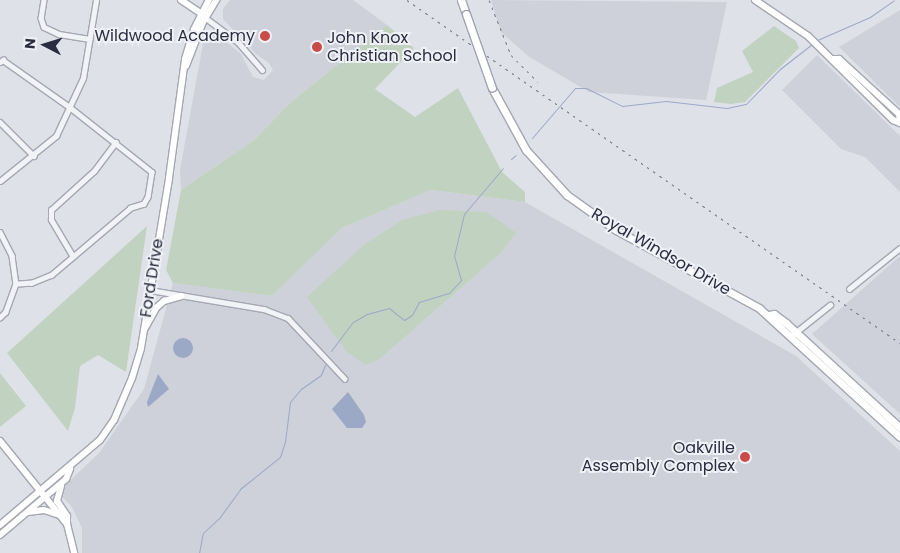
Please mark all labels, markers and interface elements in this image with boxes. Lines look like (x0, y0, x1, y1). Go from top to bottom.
north arrow (20, 20, 70, 70)
place label: Wildwood Academy (94, 26, 255, 46)
place label: John Knox Christian School (327, 28, 457, 66)
marker: Wildwood Academy (259, 30, 271, 42)
text: N (20, 38, 40, 50)
marker: John Knox Christian School (311, 41, 323, 53)
street label: Royal Windsor Drive (588, 204, 734, 300)
street label: Ford Drive (136, 237, 168, 319)
place label: Oakville Assembly Complex (582, 438, 735, 476)
marker: Oakville Assembly Complex (739, 451, 751, 463)

